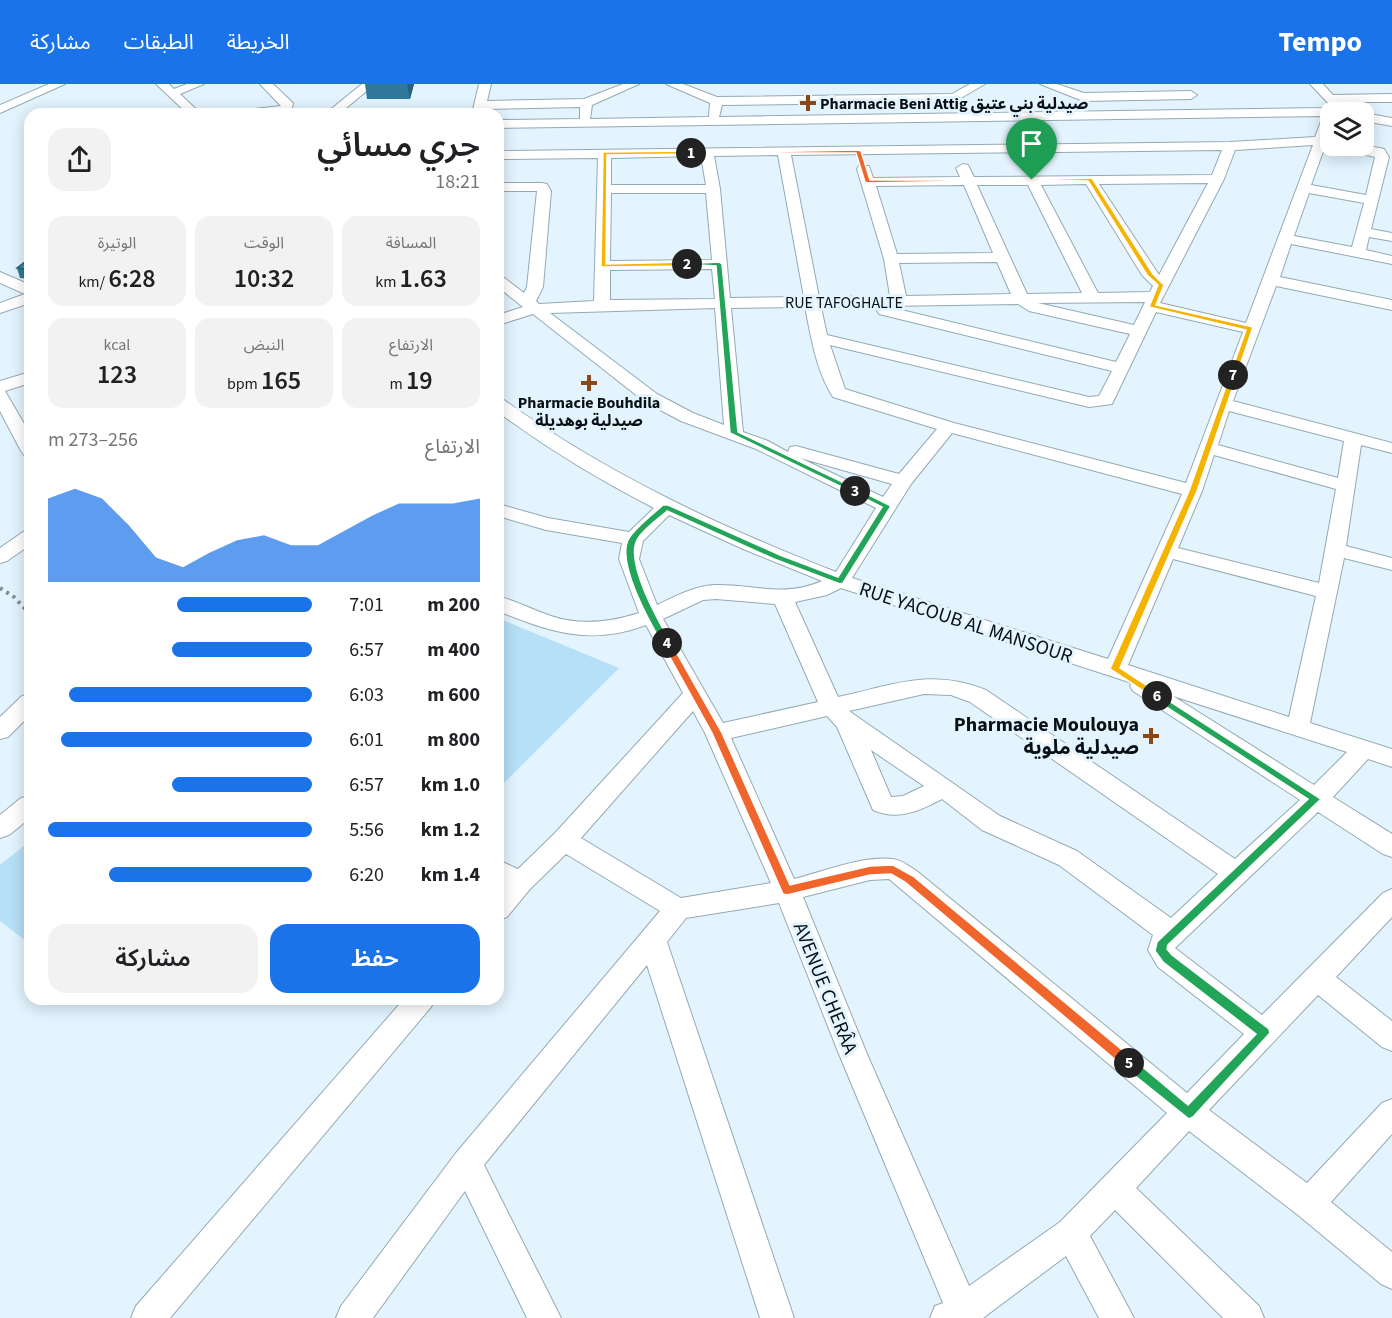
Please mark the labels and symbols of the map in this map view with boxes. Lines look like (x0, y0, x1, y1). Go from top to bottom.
place label: Pharmacie Beni Attig صيدلية بني عتيق (820, 93, 1088, 117)
marker: Pharmacie Beni Attig صيدلية بني عتيق (801, 96, 815, 110)
pin (1006, 118, 1057, 180)
pin: 1 (676, 138, 706, 168)
pin: 2 (672, 249, 702, 279)
street label: RUE TAFOGHALTE (785, 292, 903, 314)
pin: 7 (1218, 360, 1248, 390)
marker: Pharmacie Bouhdila صيدلية بوهديلة (582, 376, 596, 390)
place label: Pharmacie Bouhdila صيدلية بوهديلة (518, 392, 660, 432)
pin: 3 (840, 476, 870, 506)
street label: RUE YACOUB AL MANSOUR (855, 575, 1076, 671)
pin: 4 (652, 628, 682, 658)
pin: 6 (1142, 681, 1172, 711)
place label: Pharmacie Moulouya صيدلية ملوية (954, 711, 1139, 762)
marker: Pharmacie Moulouya صيدلية ملوية (1144, 729, 1158, 743)
street label: AVENUE CHERÂA (786, 918, 864, 1059)
pin: 5 (1114, 1048, 1144, 1078)

